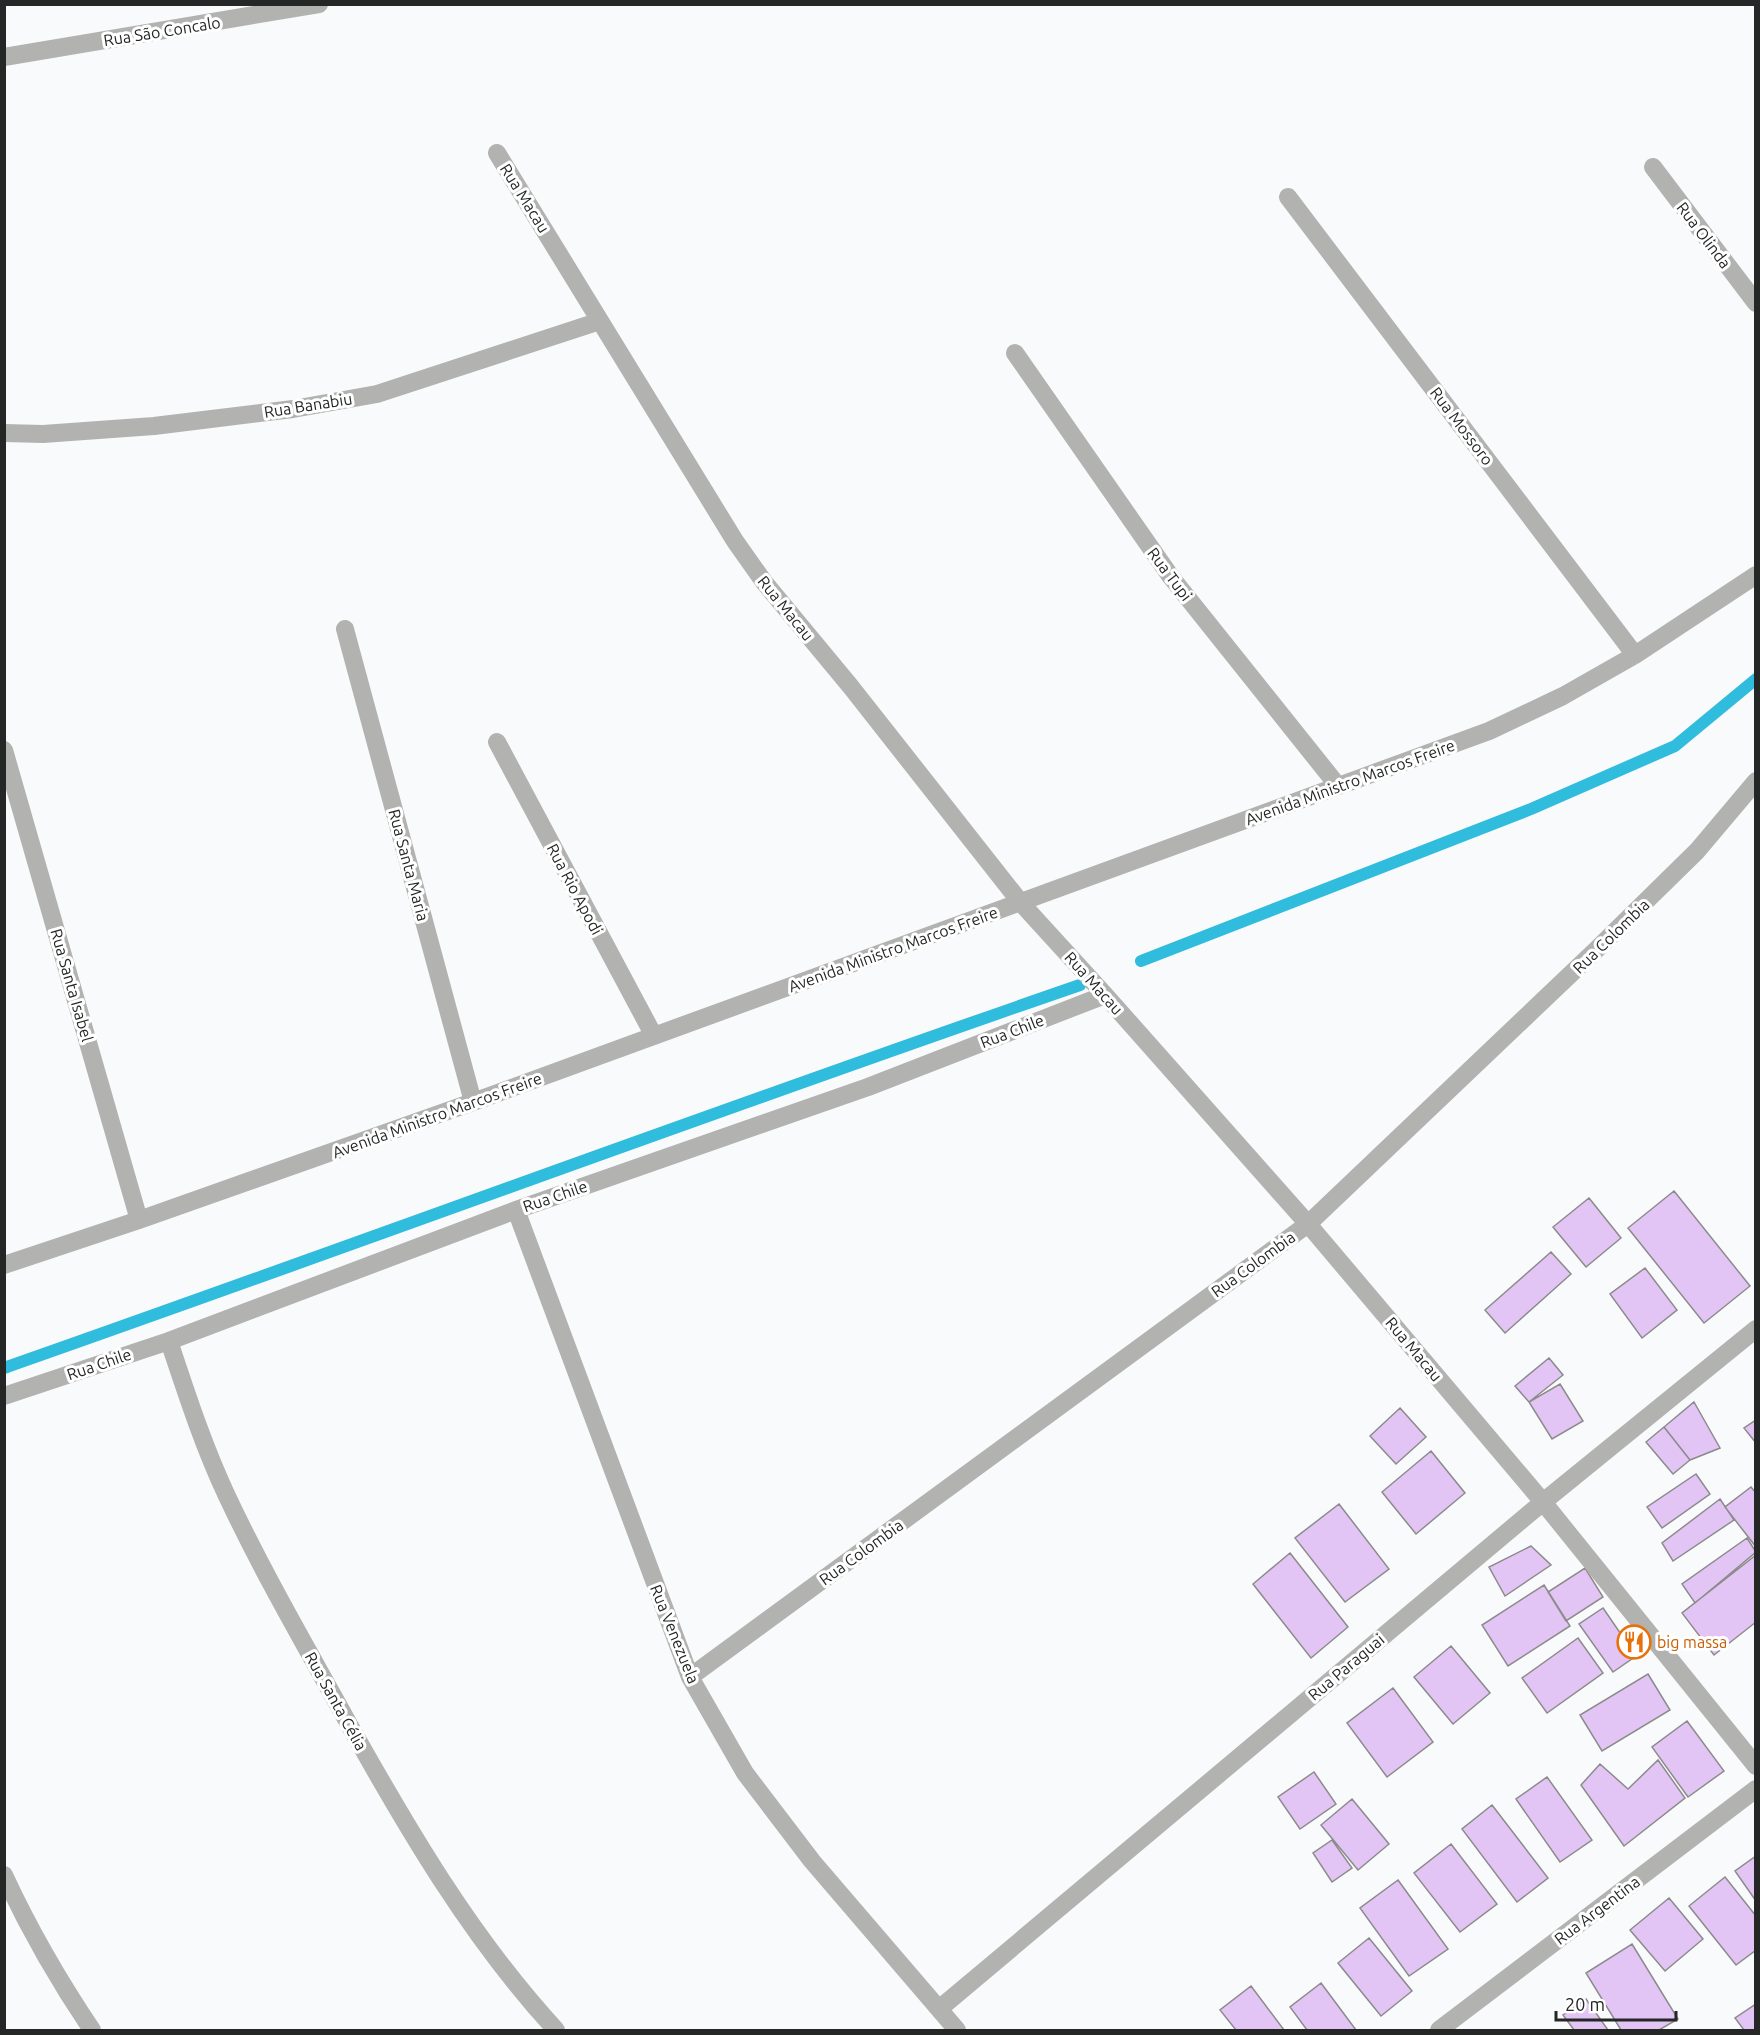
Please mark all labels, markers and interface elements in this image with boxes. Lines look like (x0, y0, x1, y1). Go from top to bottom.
street label: Rua São Concalo (102, 13, 222, 49)
street label: Rua Macau (497, 160, 553, 236)
street label: Rua Olinda (1673, 198, 1735, 272)
street label: Rua Mossoro (1427, 383, 1497, 469)
street label: Rua Banabiu (263, 389, 353, 421)
street label: Rua Tupi (1144, 544, 1196, 604)
street label: Rua Macau (755, 572, 817, 644)
street label: Avenida Ministro Marcos Freire (1243, 736, 1457, 828)
street label: Rua Santa Maria (385, 807, 433, 923)
street label: Rua Rio Apodi (544, 841, 606, 937)
street label: Rua Colombia (1569, 895, 1653, 977)
street label: Avenida Ministro Marcos Freire (786, 903, 1000, 995)
street label: Rua Santa Isabel (47, 927, 97, 1043)
street label: Rua Macau (1061, 948, 1127, 1018)
street label: Rua Chile (978, 1011, 1046, 1051)
street label: Avenida Ministro Marcos Freire (330, 1069, 544, 1161)
street label: Rua Chile (520, 1177, 590, 1215)
street label: Rua Colombia (1208, 1228, 1298, 1300)
street label: Rua Macau (1382, 1313, 1446, 1385)
street label: Rua Chile (64, 1345, 134, 1383)
street label: Rua Colombia (816, 1516, 906, 1588)
street label: Rua Venezuela (647, 1582, 703, 1686)
restaurant icon: big massa (1616, 1624, 1652, 1660)
street label: Rua Paraguai (1304, 1630, 1388, 1704)
place label: big massa (1657, 1633, 1727, 1651)
street label: Rua Santa Célia (302, 1649, 370, 1753)
street label: Rua Argentina (1551, 1872, 1643, 1948)
scale bar (1556, 1984, 1676, 2022)
text: 20 m (1565, 1994, 1605, 2014)

